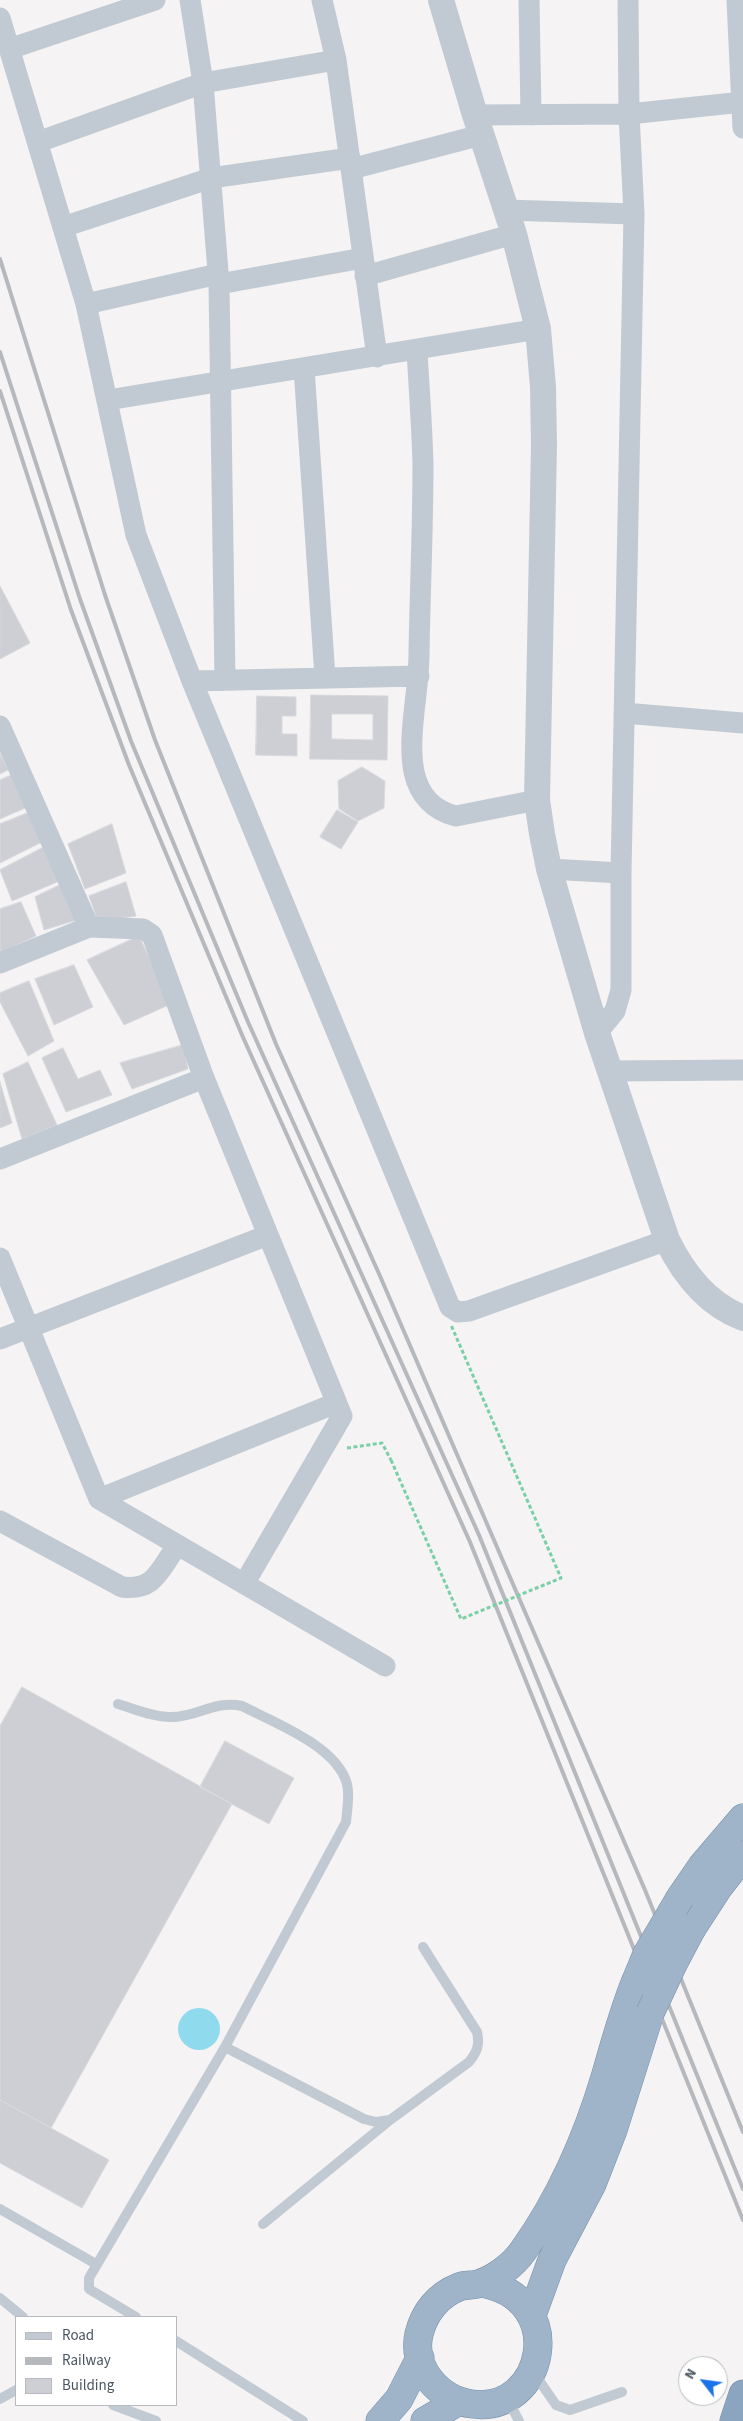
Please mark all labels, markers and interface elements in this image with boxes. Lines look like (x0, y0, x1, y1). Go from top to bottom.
legend (15, 2316, 178, 2406)
text: Road (62, 2325, 94, 2346)
text: Railway (62, 2350, 111, 2371)
north arrow (678, 2356, 728, 2406)
text: N (680, 2365, 702, 2383)
text: Building (62, 2375, 114, 2396)

